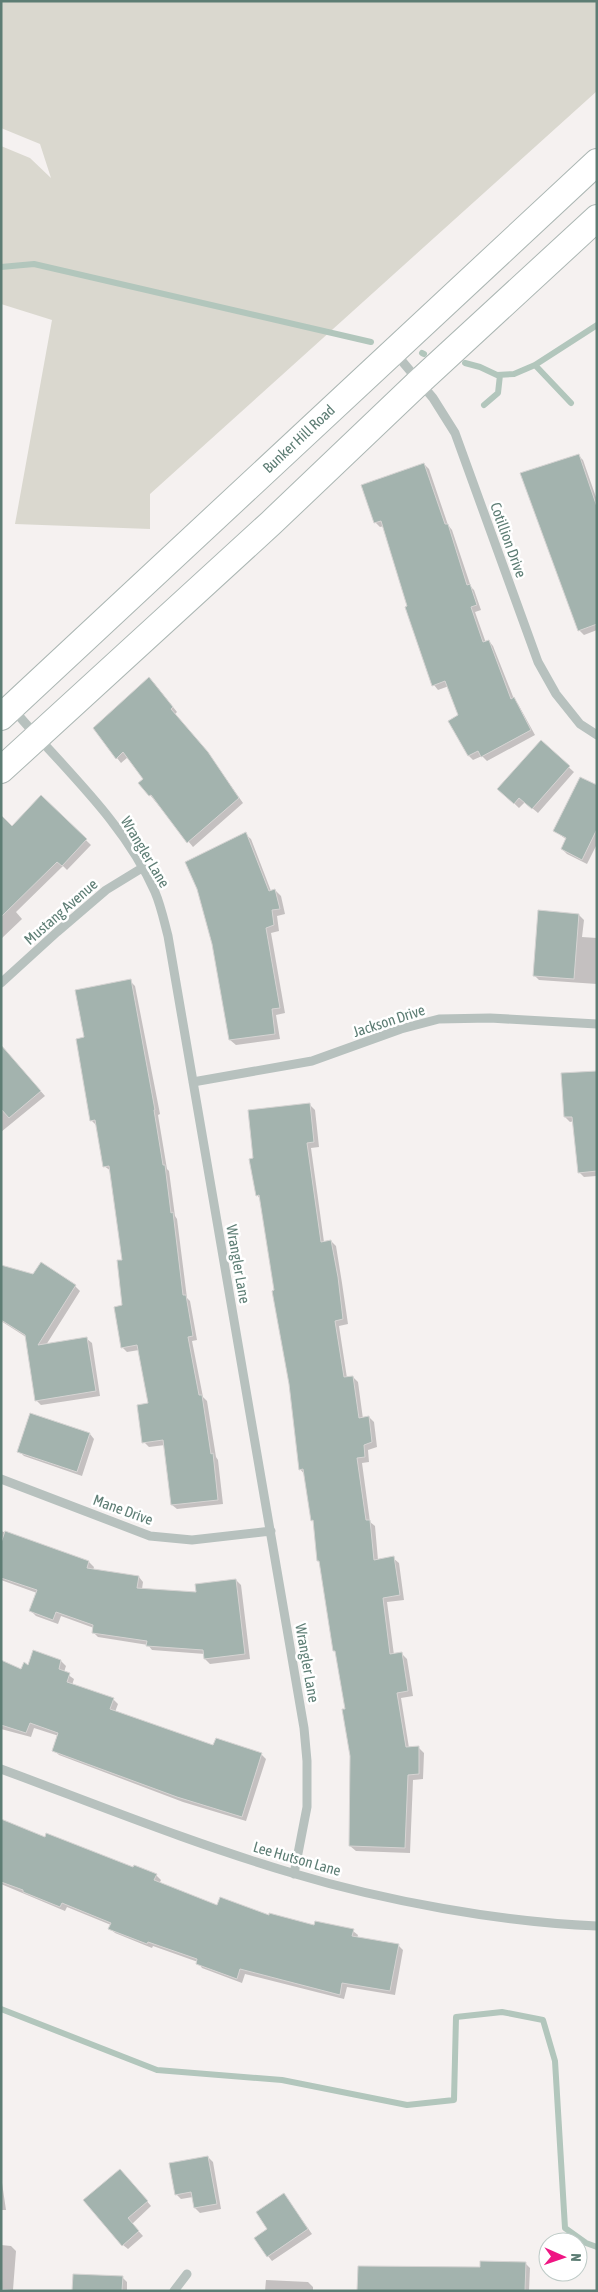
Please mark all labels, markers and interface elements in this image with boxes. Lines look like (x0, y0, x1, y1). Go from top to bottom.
street label: Bunker Hill Road (259, 401, 338, 476)
street label: Cotillion Drive (487, 500, 530, 580)
street label: Wrangler Lane (118, 813, 173, 890)
street label: Mustang Avenue (21, 875, 101, 948)
street label: Jackson Drive (351, 1001, 427, 1040)
street label: Wrangler Lane (223, 1223, 254, 1305)
street label: Mane Drive (91, 1491, 156, 1528)
street label: Wrangler Lane (292, 1622, 323, 1704)
street label: Lee Hutson Lane (251, 1838, 343, 1879)
north arrow (538, 2232, 588, 2282)
text: N (568, 2253, 584, 2262)

